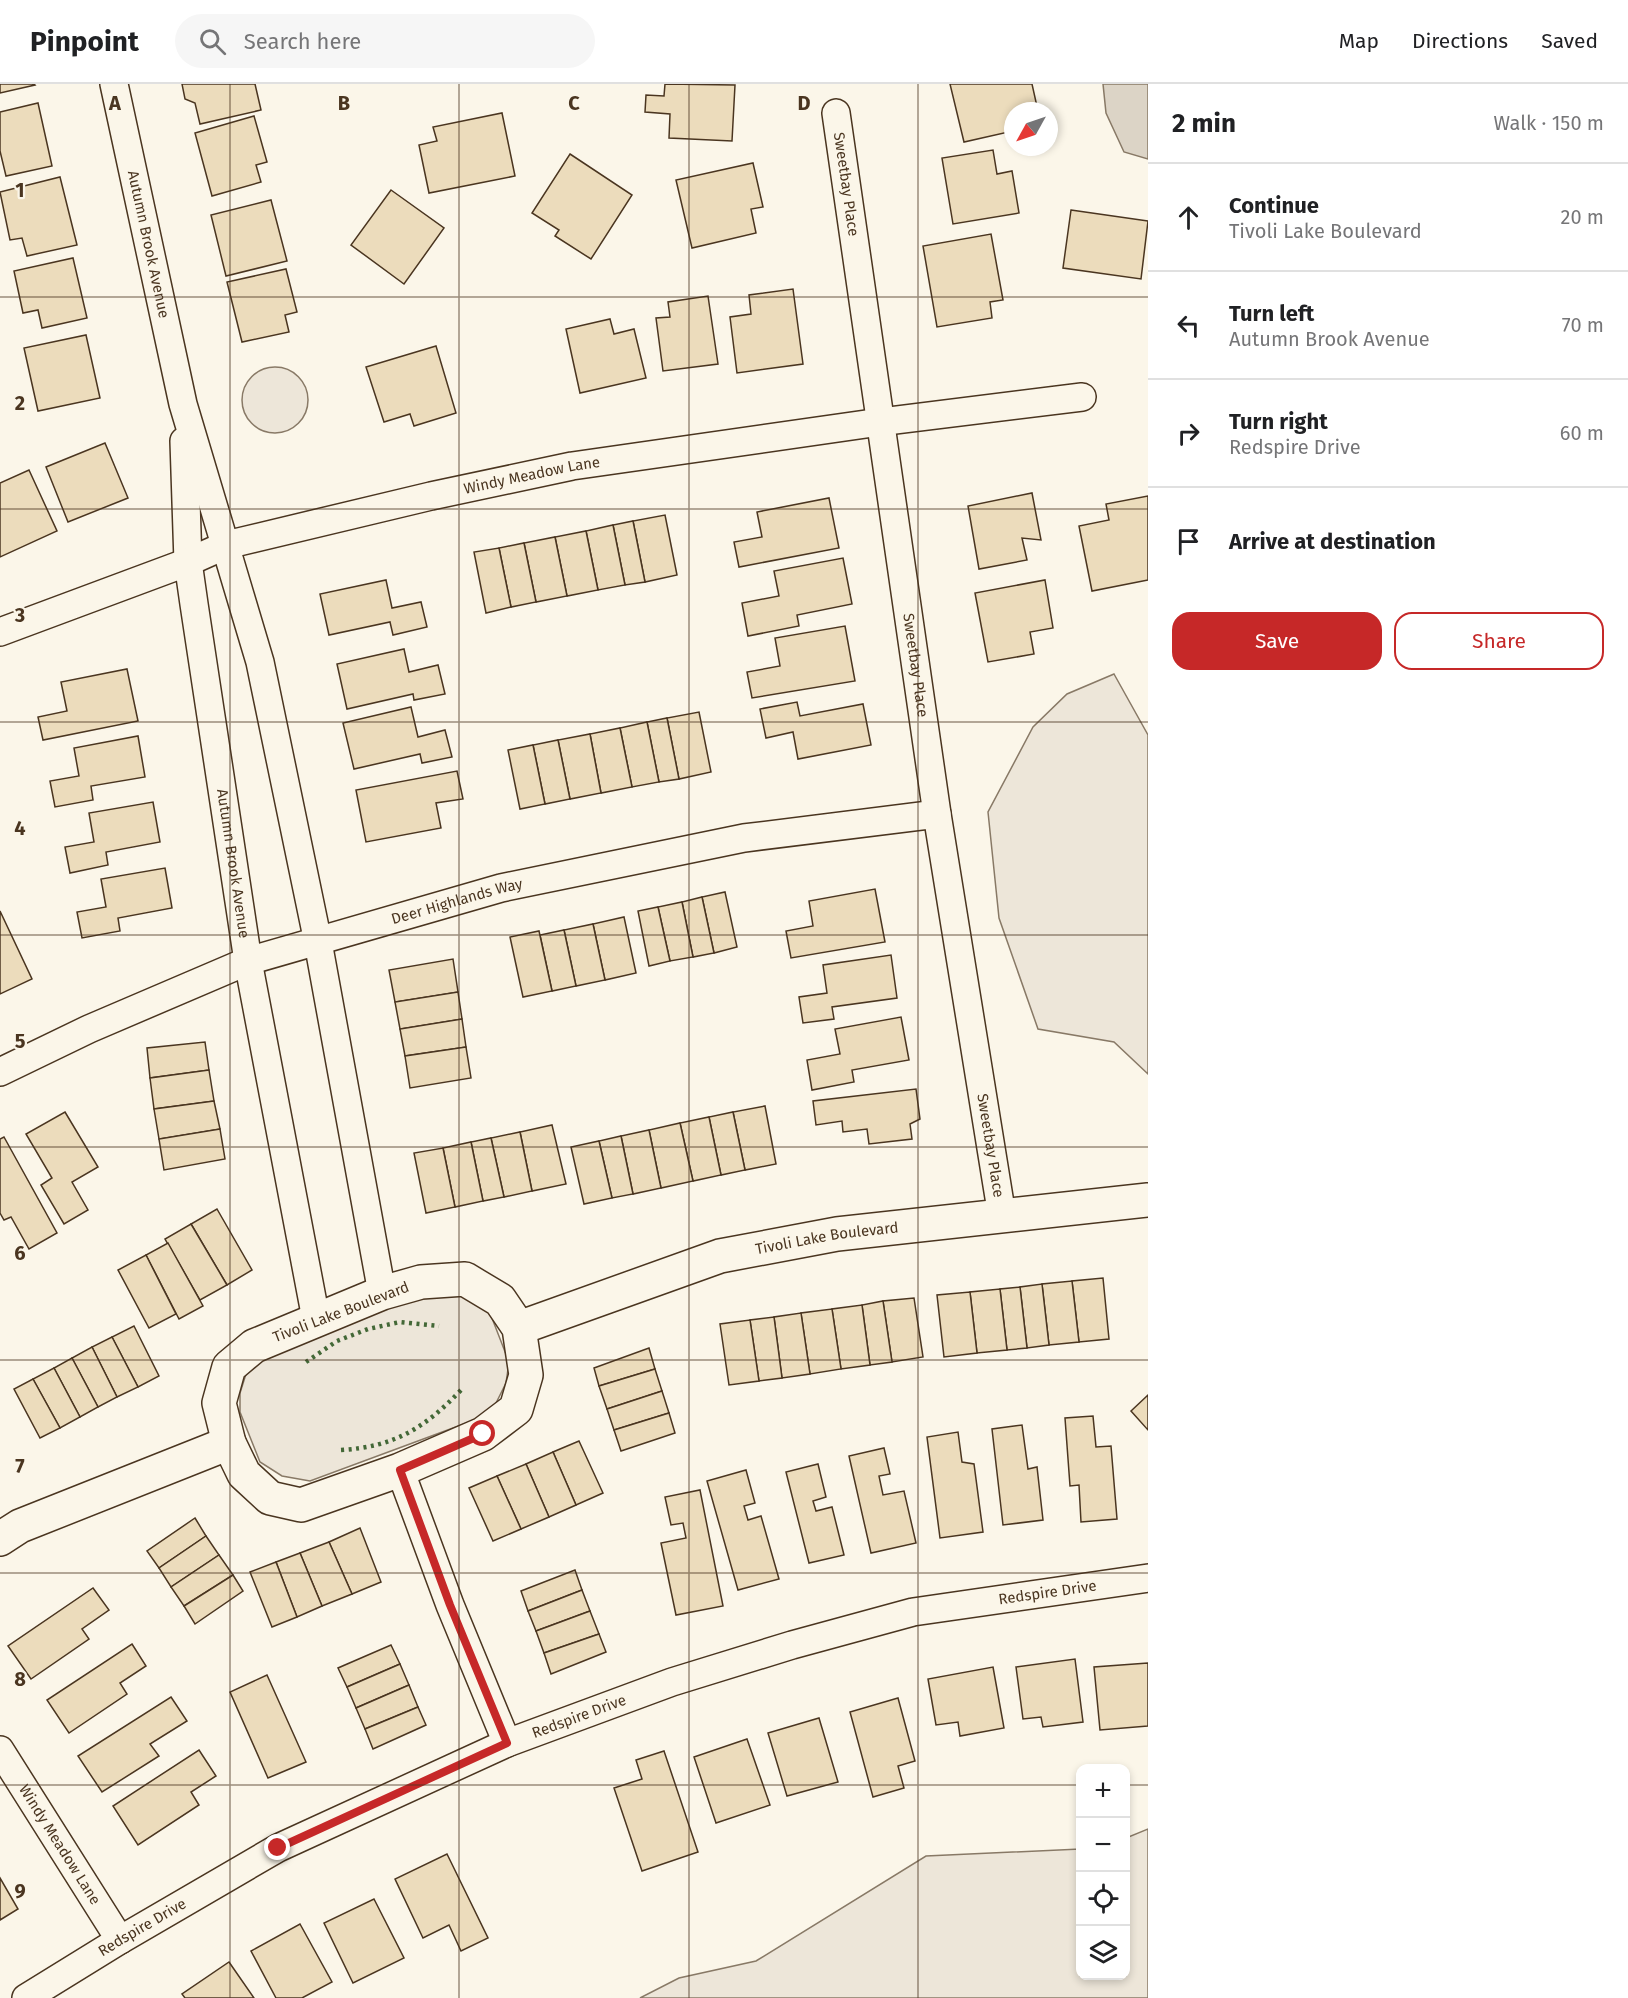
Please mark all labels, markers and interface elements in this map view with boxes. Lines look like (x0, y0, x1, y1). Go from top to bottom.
search box (175, 14, 595, 68)
text: Pinpoint (30, 25, 139, 58)
icon: search (196, 25, 229, 58)
text: Search here (244, 28, 361, 55)
text: Map (1339, 28, 1379, 54)
text: Directions (1412, 28, 1508, 54)
text: Saved (1541, 28, 1598, 54)
text: A (108, 91, 122, 115)
text: B (338, 91, 350, 115)
text: C (568, 91, 580, 115)
text: D (797, 91, 811, 115)
north arrow (1004, 102, 1058, 156)
text: 2 min (1172, 108, 1236, 139)
text: Walk · 150 m (1494, 111, 1604, 135)
street label: Sweetbay Place (830, 131, 863, 237)
street label: Autumn Brook Avenue (124, 169, 173, 320)
text: 1 (15, 178, 25, 202)
text: Continue (1229, 192, 1319, 219)
icon: ahead (1172, 201, 1205, 234)
text: 20 m (1561, 205, 1604, 229)
text: Tivoli Lake Boulevard (1229, 219, 1422, 243)
text: Turn left (1229, 300, 1314, 327)
icon: left (1172, 309, 1205, 342)
text: 70 m (1562, 313, 1604, 337)
text: Autumn Brook Avenue (1229, 327, 1430, 351)
text: 2 (15, 391, 25, 415)
text: Turn right (1229, 408, 1328, 435)
icon: right (1172, 417, 1205, 450)
text: 60 m (1560, 421, 1604, 445)
text: Redspire Drive (1229, 435, 1361, 459)
street label: Windy Meadow Lane (462, 453, 601, 498)
icon: arrive (1172, 525, 1205, 558)
text: Arrive at destination (1229, 528, 1436, 555)
text: 3 (14, 603, 25, 627)
street label: Sweetbay Place (899, 612, 932, 719)
button: Save (1172, 612, 1382, 670)
button: Share (1394, 612, 1604, 670)
street label: Autumn Brook Avenue (213, 788, 253, 939)
text: 4 (14, 816, 26, 840)
street label: Deer Highlands Way (389, 875, 525, 928)
text: 5 (15, 1029, 26, 1053)
street label: Sweetbay Place (973, 1092, 1008, 1199)
street label: Tivoli Lake Boulevard (754, 1218, 899, 1258)
text: 6 (14, 1241, 26, 1265)
street label: Tivoli Lake Boulevard (270, 1278, 412, 1346)
route start (469, 1420, 495, 1446)
text: 7 (15, 1454, 25, 1478)
street label: Redspire Drive (997, 1577, 1098, 1609)
text: 8 (14, 1667, 26, 1691)
street label: Redspire Drive (530, 1691, 629, 1742)
map controls (1076, 1764, 1130, 1980)
button: + (1076, 1764, 1130, 1818)
street label: Windy Meadow Lane (15, 1781, 104, 1908)
button: − (1076, 1818, 1130, 1872)
route end (264, 1834, 290, 1860)
button: locate (1076, 1872, 1130, 1926)
text: 9 (14, 1879, 26, 1903)
street label: Redspire Drive (95, 1894, 189, 1960)
button: layers (1076, 1926, 1130, 1980)

